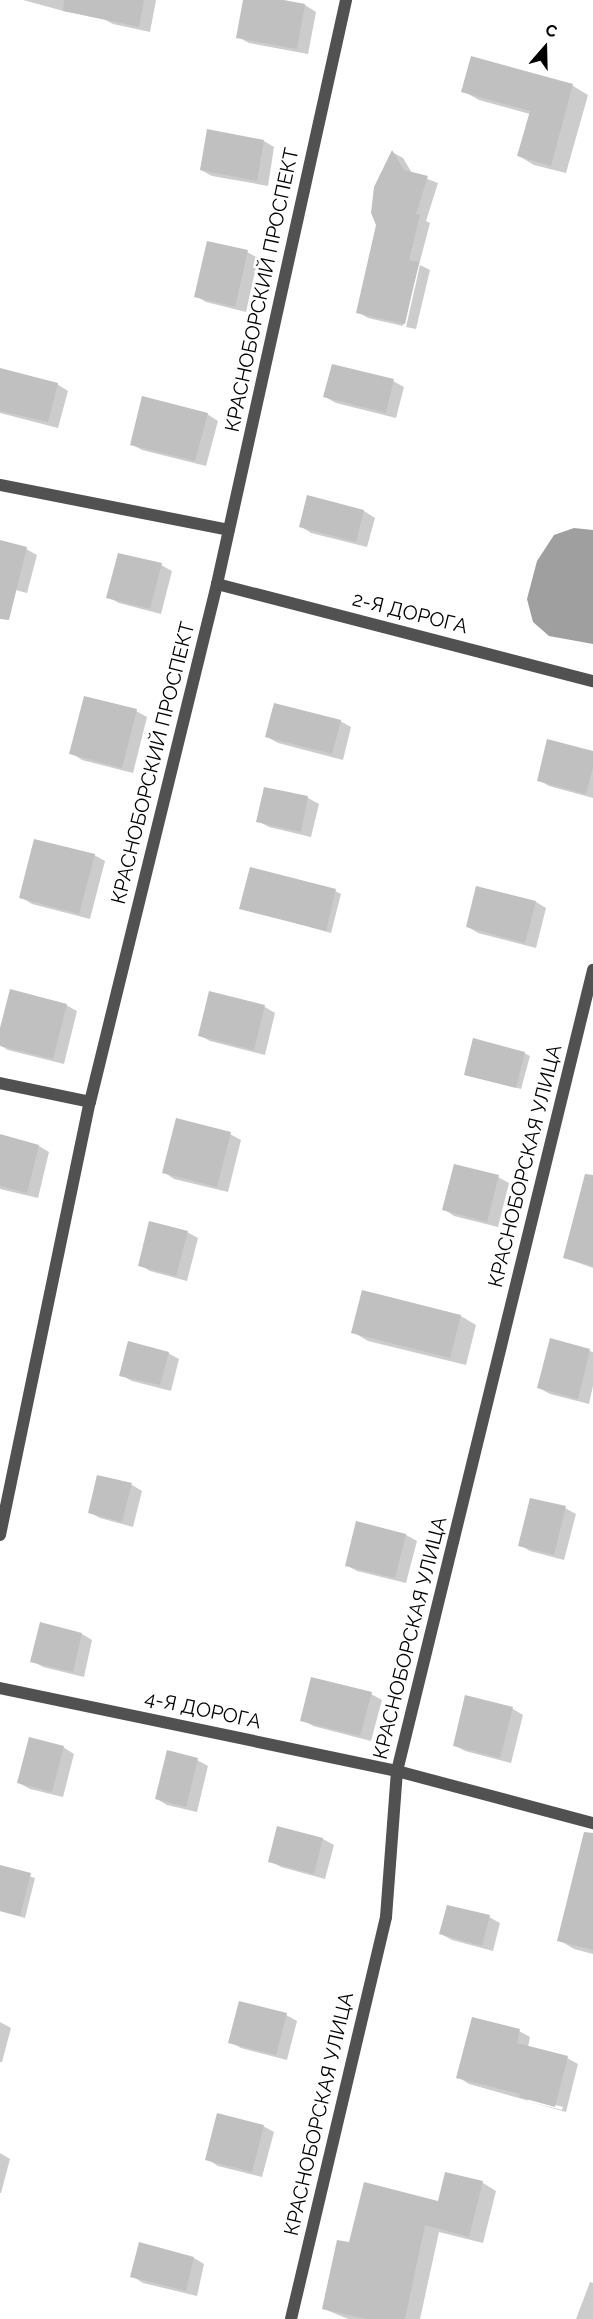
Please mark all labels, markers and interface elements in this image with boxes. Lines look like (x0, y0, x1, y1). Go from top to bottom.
north arrow (515, 18, 575, 78)
text: С (543, 20, 560, 41)
street label: КРАСНОБОРСКИЙ ПРОСПЕКТ (220, 146, 304, 434)
street label: 2-Я ДОРОГА (350, 587, 470, 639)
street label: КРАСНОБОРСКИЙ ПРОСПЕКТ (106, 619, 200, 907)
street label: КРАСНОБОРСКАЯ УЛИЦА (483, 1042, 567, 1290)
street label: КРАСНОБОРСКАЯ УЛИЦА (368, 1514, 452, 1762)
street label: 4-Я ДОРОГА (143, 1686, 263, 1734)
street label: КРАСНОБОРСКАЯ УЛИЦА (279, 1990, 359, 2238)

